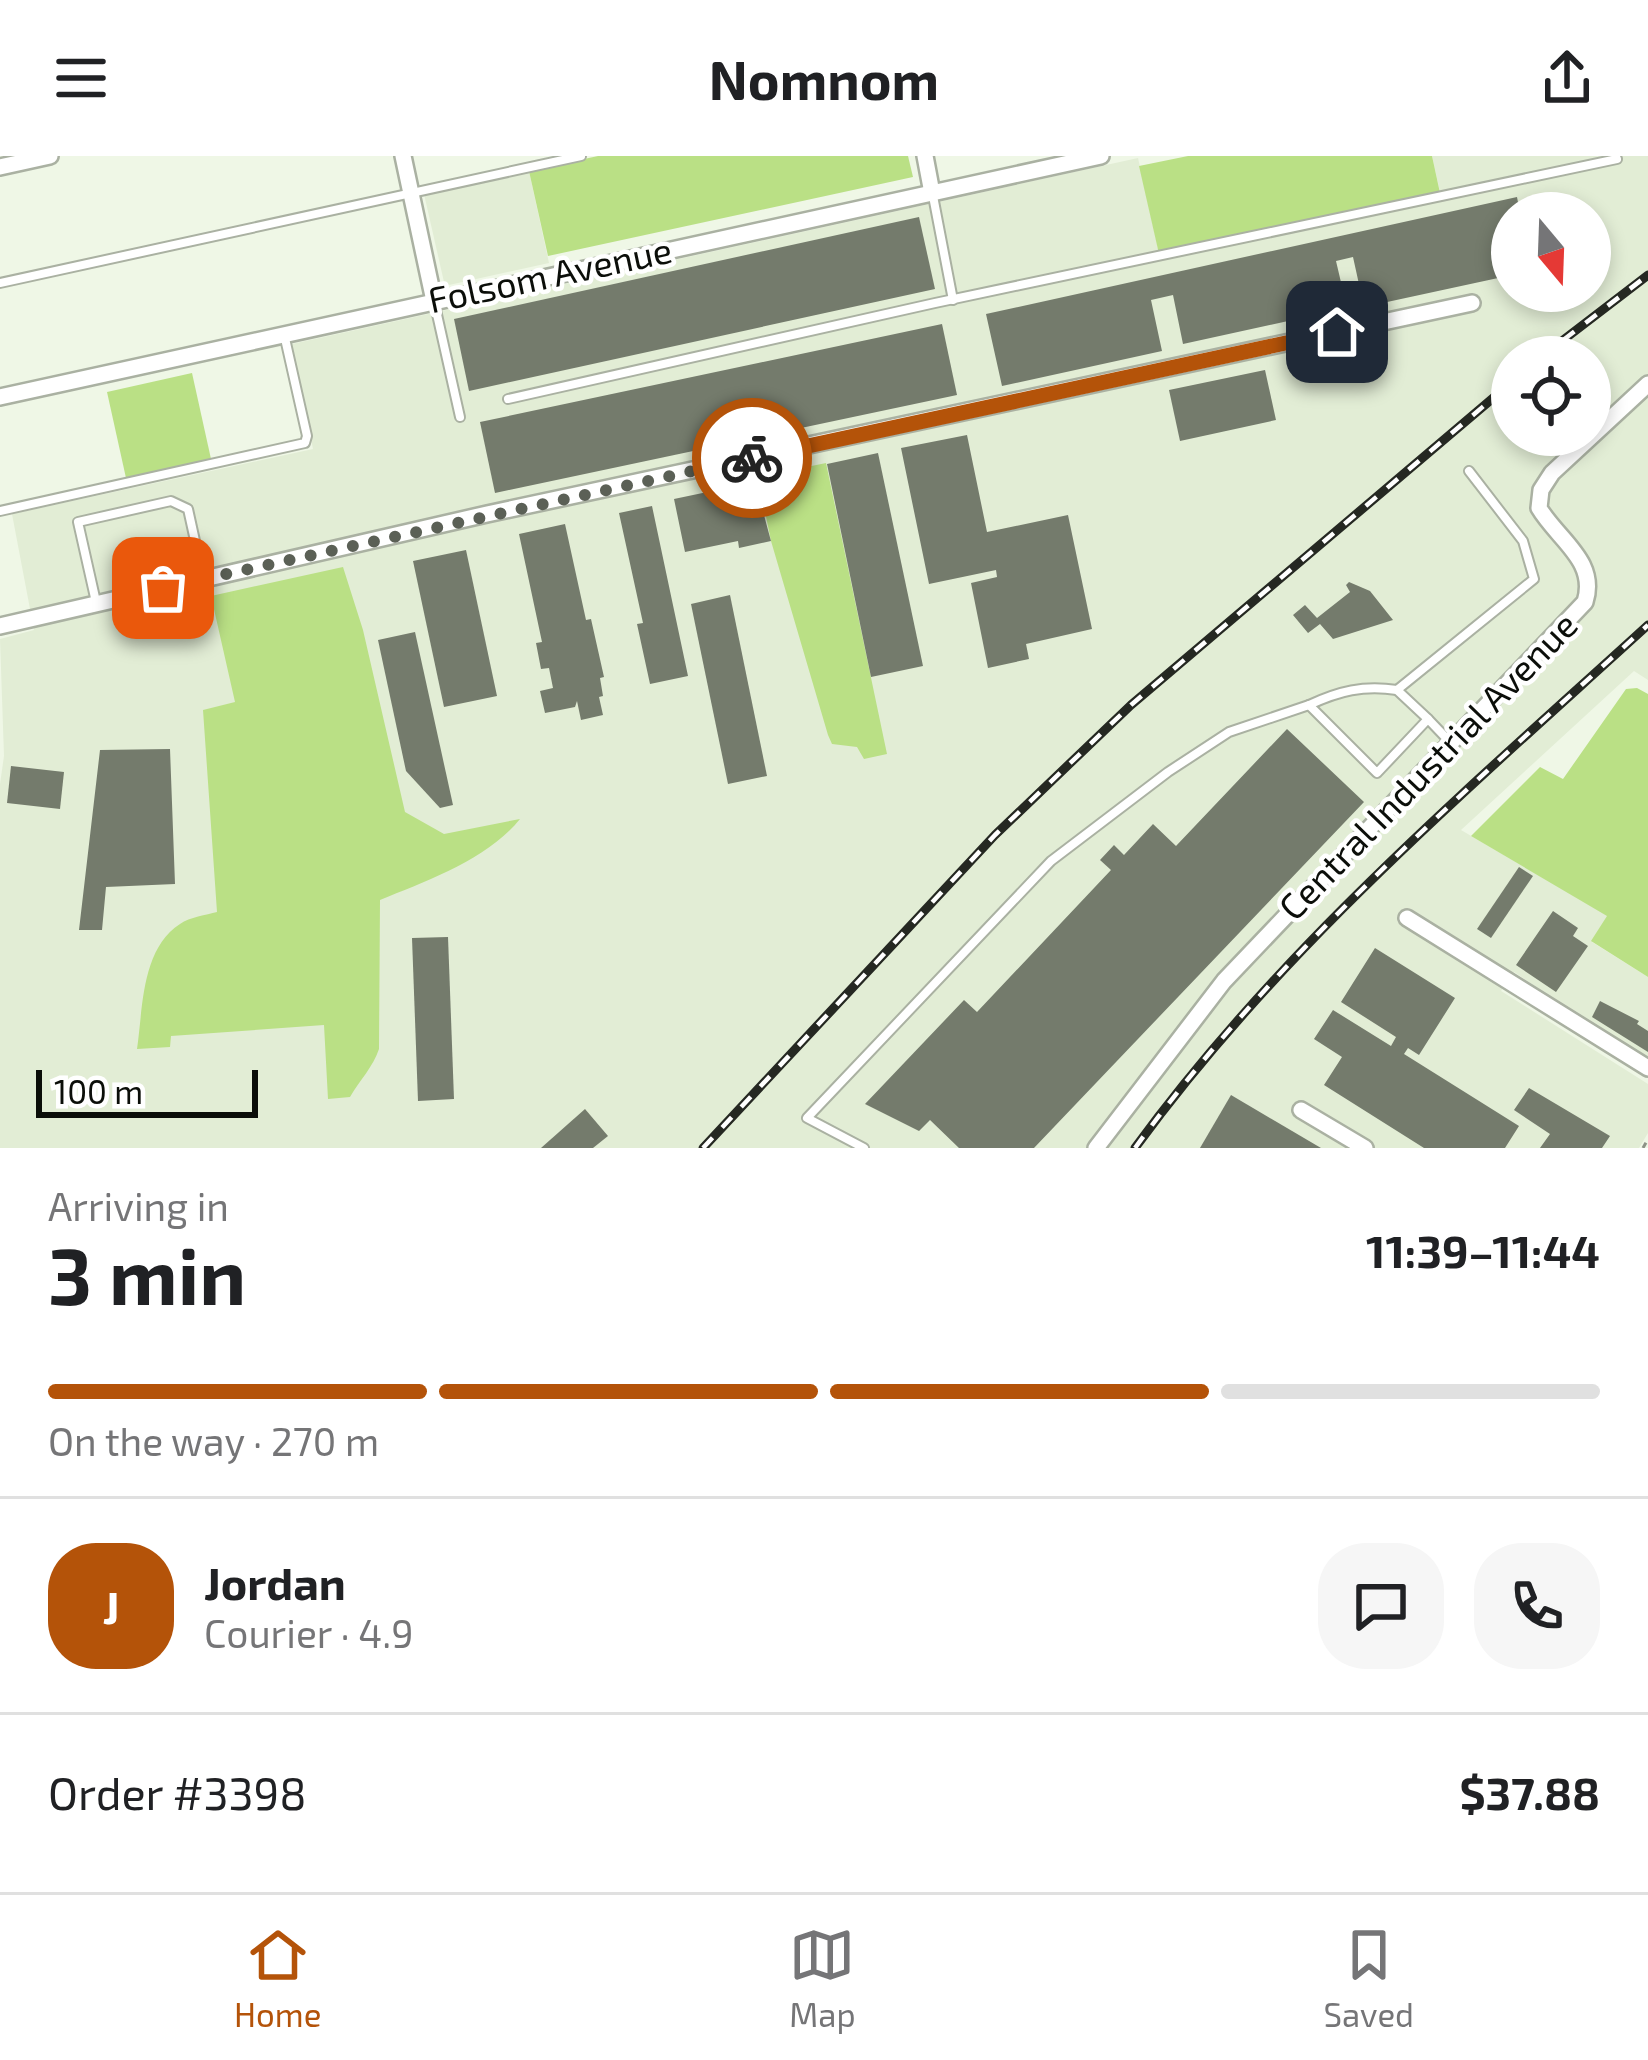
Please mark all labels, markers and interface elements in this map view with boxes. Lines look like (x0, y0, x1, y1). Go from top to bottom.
icon: menu (48, 45, 114, 111)
icon: share (1534, 45, 1600, 111)
text: Nomnom (709, 46, 939, 111)
north arrow (1491, 192, 1611, 312)
map controls (1491, 192, 1611, 456)
street label: Folsom Avenue (424, 227, 675, 320)
pin (1286, 281, 1388, 383)
icon: home (1304, 299, 1370, 365)
button: locate (1491, 336, 1611, 456)
courier (692, 398, 812, 518)
icon: bike (719, 425, 785, 491)
pin (112, 537, 214, 639)
icon: bag (130, 555, 196, 621)
street label: Central Industrial Avenue (1269, 602, 1585, 928)
scale bar (36, 1064, 258, 1117)
text: 100 m (54, 1071, 143, 1111)
text: Arriving in (48, 1182, 229, 1229)
text: 11:39–11:44 (1366, 1223, 1600, 1277)
text: 3 min (48, 1227, 246, 1321)
text: On the way · 270 m (48, 1417, 379, 1464)
button: chat (1318, 1543, 1444, 1669)
button: phone (1474, 1543, 1600, 1669)
text: Jordan (204, 1555, 346, 1609)
text: J (103, 1579, 119, 1633)
text: Courier · 4.9 (204, 1609, 414, 1656)
text: Order #3398 (48, 1765, 307, 1819)
text: $37.88 (1459, 1765, 1600, 1819)
tab: Home (234, 1922, 321, 2034)
tab: Map (789, 1922, 856, 2034)
tab: Saved (1323, 1922, 1414, 2034)

